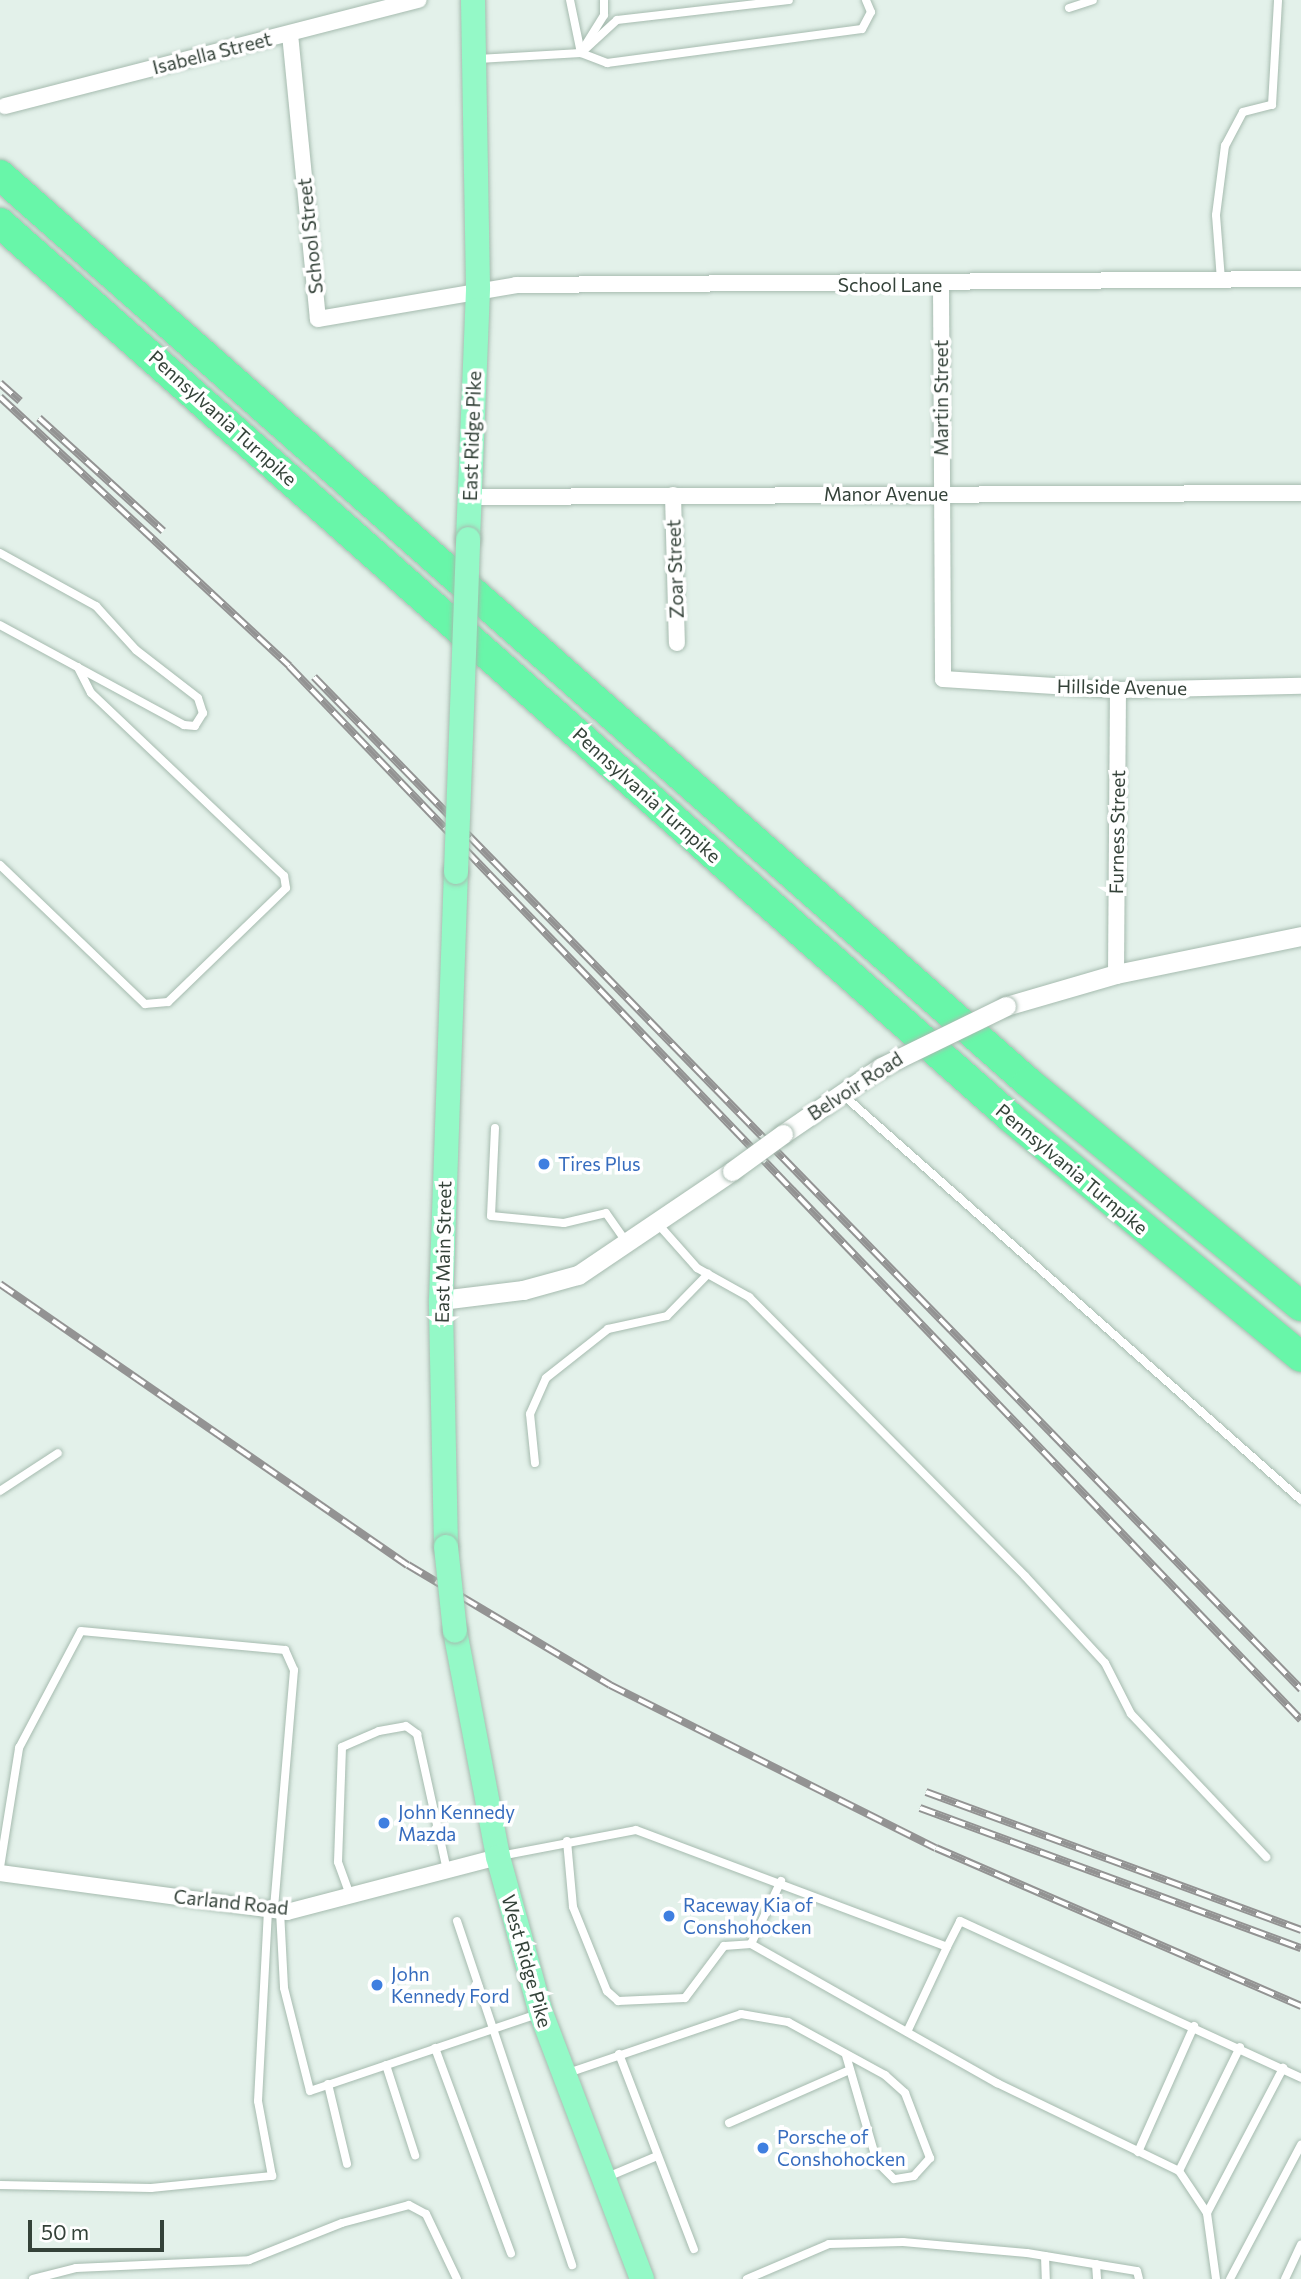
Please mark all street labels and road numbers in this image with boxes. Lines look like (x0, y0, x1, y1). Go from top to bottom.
street label: Isabella Street (150, 27, 274, 79)
street label: School Street (293, 177, 327, 295)
street label: School Lane (838, 274, 942, 296)
street label: Martin Street (930, 340, 952, 456)
street label: Pennsylvania Turnpike (144, 346, 302, 490)
street label: East Ridge Pike (458, 371, 486, 501)
street label: Manor Avenue (824, 483, 948, 505)
street label: Zoar Street (662, 519, 688, 619)
street label: Hillside Avenue (1057, 674, 1187, 700)
street label: Pennsylvania Turnpike (568, 723, 726, 867)
street label: Furness Street (1105, 770, 1129, 894)
street label: Belvoir Road (803, 1047, 907, 1125)
street label: Pennsylvania Turnpike (992, 1099, 1152, 1239)
street label: East Main Street (430, 1181, 456, 1323)
street label: Carland Road (173, 1885, 289, 1919)
street label: West Ridge Pike (497, 1892, 557, 2030)

